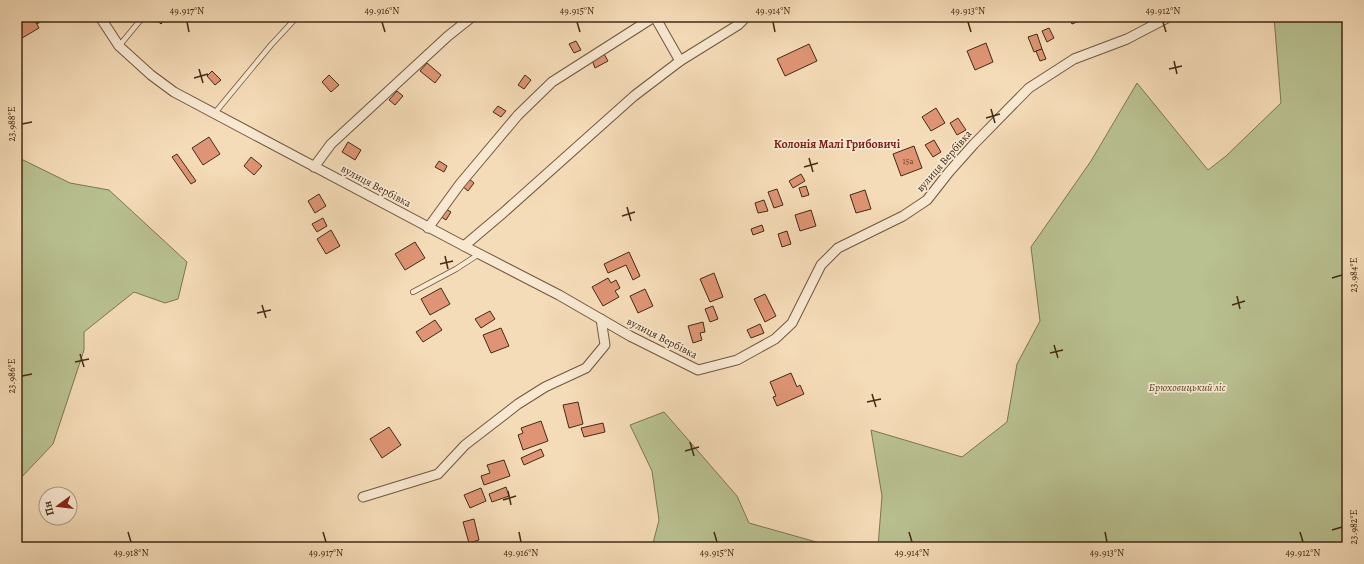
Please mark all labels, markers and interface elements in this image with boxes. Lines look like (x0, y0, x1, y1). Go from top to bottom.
text: 49.917°N (170, 4, 204, 17)
text: 49.916°N (365, 4, 399, 17)
text: 49.915°N (560, 4, 594, 17)
text: 49.914°N (756, 4, 790, 17)
text: 49.913°N (951, 4, 985, 17)
text: 49.912°N (1145, 4, 1181, 17)
text: 23.988°E (5, 106, 18, 142)
street label: вулиця Вербівка (913, 126, 976, 195)
district label: Колонія Малі Грибовичі (774, 136, 901, 152)
house number: 15а (902, 155, 914, 167)
street label: вулиця Вербівка (338, 161, 415, 211)
text: 23.984°E (1347, 258, 1360, 292)
street label: вулиця Вербівка (624, 314, 701, 363)
text: 23.986°E (5, 358, 18, 393)
park label: Брюховицький ліс (1148, 380, 1226, 395)
north arrow (38, 486, 78, 526)
text: Пн (40, 499, 58, 517)
text: 23.982°E (1347, 509, 1360, 545)
text: 49.918°N (113, 546, 149, 559)
text: 49.917°N (309, 546, 343, 559)
text: 49.916°N (504, 546, 538, 559)
text: 49.915°N (700, 546, 734, 559)
text: 49.914°N (895, 546, 929, 559)
text: 49.913°N (1090, 546, 1124, 559)
text: 49.912°N (1285, 546, 1321, 559)

